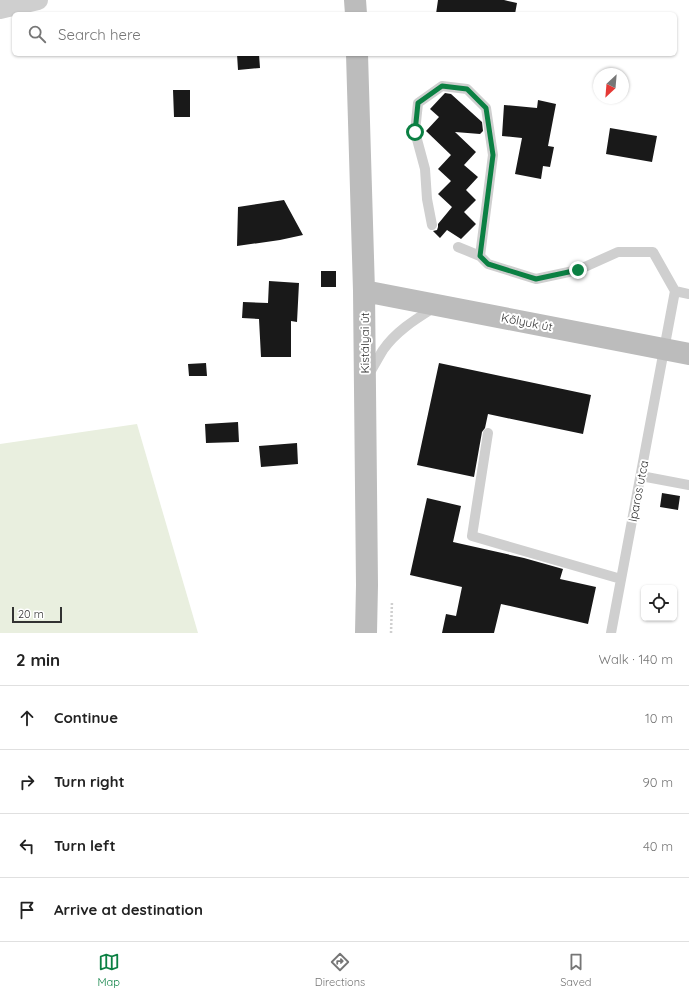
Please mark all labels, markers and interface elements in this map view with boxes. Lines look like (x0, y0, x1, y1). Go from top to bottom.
search box (12, 12, 677, 56)
icon: search (26, 23, 48, 45)
text: Search here (58, 25, 141, 44)
north arrow (593, 68, 629, 104)
route start (406, 123, 424, 141)
route end (569, 261, 587, 279)
street label: Kőlyuk út (500, 310, 554, 334)
street label: Kistályai út (357, 312, 372, 374)
street label: Iparos utca (625, 459, 651, 523)
map controls (641, 585, 677, 621)
button: locate (641, 585, 677, 621)
scale bar (12, 605, 62, 624)
text: 20 m (18, 607, 44, 621)
text: 2 min (16, 649, 60, 670)
text: Walk · 140 m (598, 651, 673, 667)
icon: ahead (16, 707, 38, 729)
text: Continue (54, 708, 118, 727)
text: 10 m (645, 710, 673, 726)
icon: right (16, 771, 38, 793)
text: Turn right (54, 772, 125, 791)
text: 90 m (643, 774, 673, 790)
icon: left (16, 835, 38, 857)
text: Turn left (54, 836, 116, 855)
text: 40 m (643, 838, 673, 854)
icon: arrive (16, 899, 38, 921)
text: Arrive at destination (54, 900, 203, 919)
tab: Map (97, 951, 120, 989)
tab: Directions (315, 951, 365, 989)
tab: Saved (560, 951, 592, 989)

